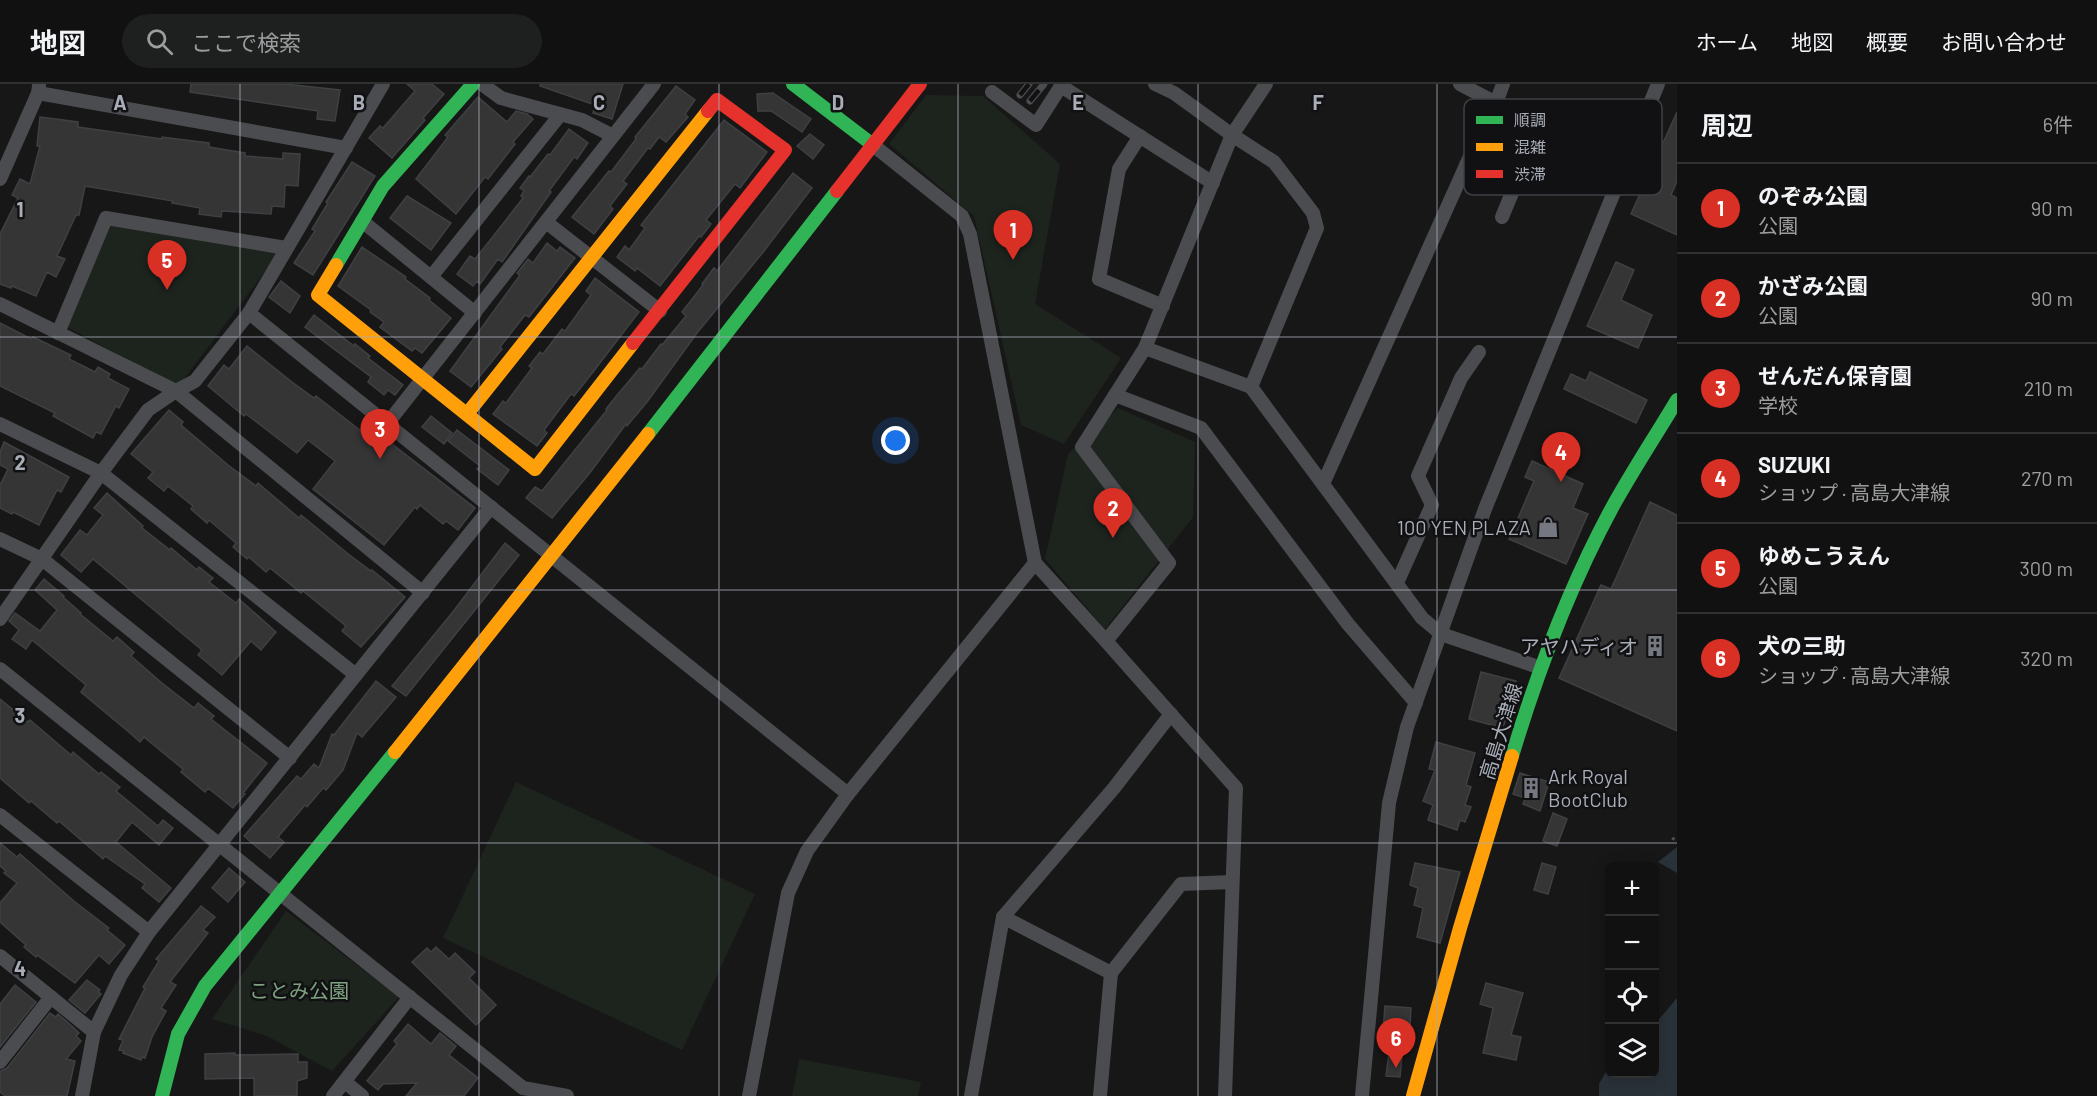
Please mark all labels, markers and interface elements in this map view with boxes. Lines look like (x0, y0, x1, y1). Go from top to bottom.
search box (122, 14, 542, 68)
text: 地図 (30, 25, 86, 59)
icon: search (143, 25, 176, 58)
text: ここで検索 (191, 29, 301, 55)
text: ホーム (1696, 29, 1758, 54)
text: 地図 (1791, 29, 1833, 54)
text: 概要 (1866, 29, 1908, 54)
text: お問い合わせ (1941, 29, 2067, 54)
text: A (113, 90, 127, 114)
text: B (353, 90, 365, 114)
text: C (593, 90, 605, 114)
text: D (832, 90, 844, 114)
text: E (1072, 90, 1084, 114)
text: F (1312, 90, 1324, 114)
legend (1464, 99, 1662, 195)
text: 周辺 (1701, 109, 1753, 140)
text: 順調 (1514, 110, 1546, 129)
text: 6件 (2043, 112, 2073, 136)
text: 混雑 (1514, 137, 1546, 156)
text: 渋滞 (1514, 164, 1546, 183)
text: のぞみ公園 (1758, 182, 1868, 208)
text: 1 (1717, 196, 1724, 220)
text: 90 m (2031, 196, 2073, 220)
text: 1 (16, 197, 24, 221)
pin: 1 (994, 210, 1032, 260)
text: 公園 (1758, 213, 1798, 237)
pin: 5 (148, 240, 186, 290)
text: かざみ公園 (1758, 272, 1868, 298)
text: 2 (1715, 286, 1726, 310)
text: 90 m (2031, 286, 2073, 310)
text: 公園 (1758, 303, 1798, 327)
text: せんだん保育園 (1758, 362, 1912, 388)
text: 3 (1715, 376, 1726, 400)
text: 210 m (2024, 376, 2073, 400)
text: 学校 (1758, 393, 1798, 417)
pin: 3 (360, 410, 400, 459)
your location (881, 426, 910, 455)
pin: 4 (1542, 432, 1580, 482)
text: 2 (14, 450, 26, 474)
text: SUZUKI (1758, 451, 1831, 477)
text: 4 (1714, 466, 1727, 490)
text: 270 m (2021, 466, 2073, 490)
text: ショップ · 高島大津線 (1758, 480, 1950, 504)
pin: 2 (1094, 488, 1132, 538)
place label: 100 YEN PLAZA (1397, 515, 1531, 539)
shop icon: 100 YEN PLAZA (1536, 515, 1560, 539)
text: ゆめこうえん (1758, 542, 1890, 568)
text: 5 (1715, 556, 1726, 580)
text: 300 m (2020, 556, 2073, 580)
text: 公園 (1758, 573, 1798, 597)
text: 犬の三助 (1758, 632, 1846, 658)
place label: アヤハディオ (1520, 634, 1638, 658)
building icon: アヤハディオ (1643, 634, 1667, 658)
text: 6 (1715, 646, 1726, 670)
text: 320 m (2020, 646, 2073, 670)
text: ショップ · 高島大津線 (1758, 663, 1950, 687)
street label: 高島大津線 (1474, 680, 1526, 782)
text: 3 (15, 703, 25, 727)
place label: Ark Royal BootClub (1548, 764, 1628, 811)
building icon: Ark Royal BootClub (1519, 776, 1543, 800)
map controls (1605, 862, 1659, 1078)
button: + (1605, 862, 1659, 916)
button: − (1605, 916, 1659, 970)
text: 4 (14, 956, 26, 980)
button: locate (1605, 970, 1659, 1024)
park label: ことみ公園 (249, 978, 349, 1002)
pin: 6 (1376, 1018, 1416, 1068)
button: layers (1605, 1024, 1659, 1078)

